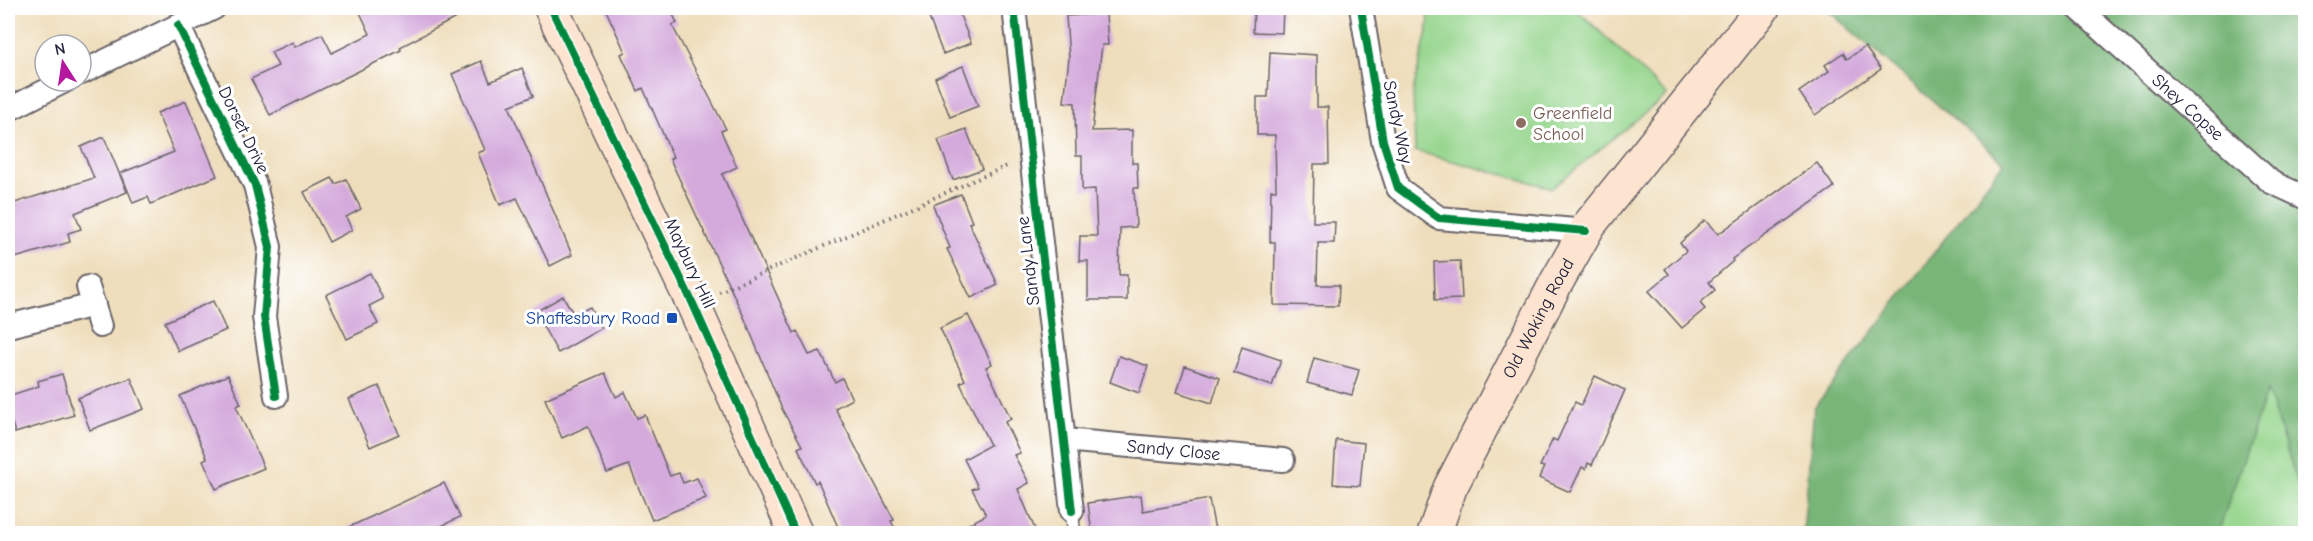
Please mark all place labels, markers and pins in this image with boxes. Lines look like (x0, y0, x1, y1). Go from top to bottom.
place label: Greenfield School (1533, 103, 1612, 145)
marker: Greenfield School (1514, 116, 1528, 130)
place label: Shaftesbury Road (526, 308, 660, 329)
marker: Shaftesbury Road (665, 311, 679, 325)

